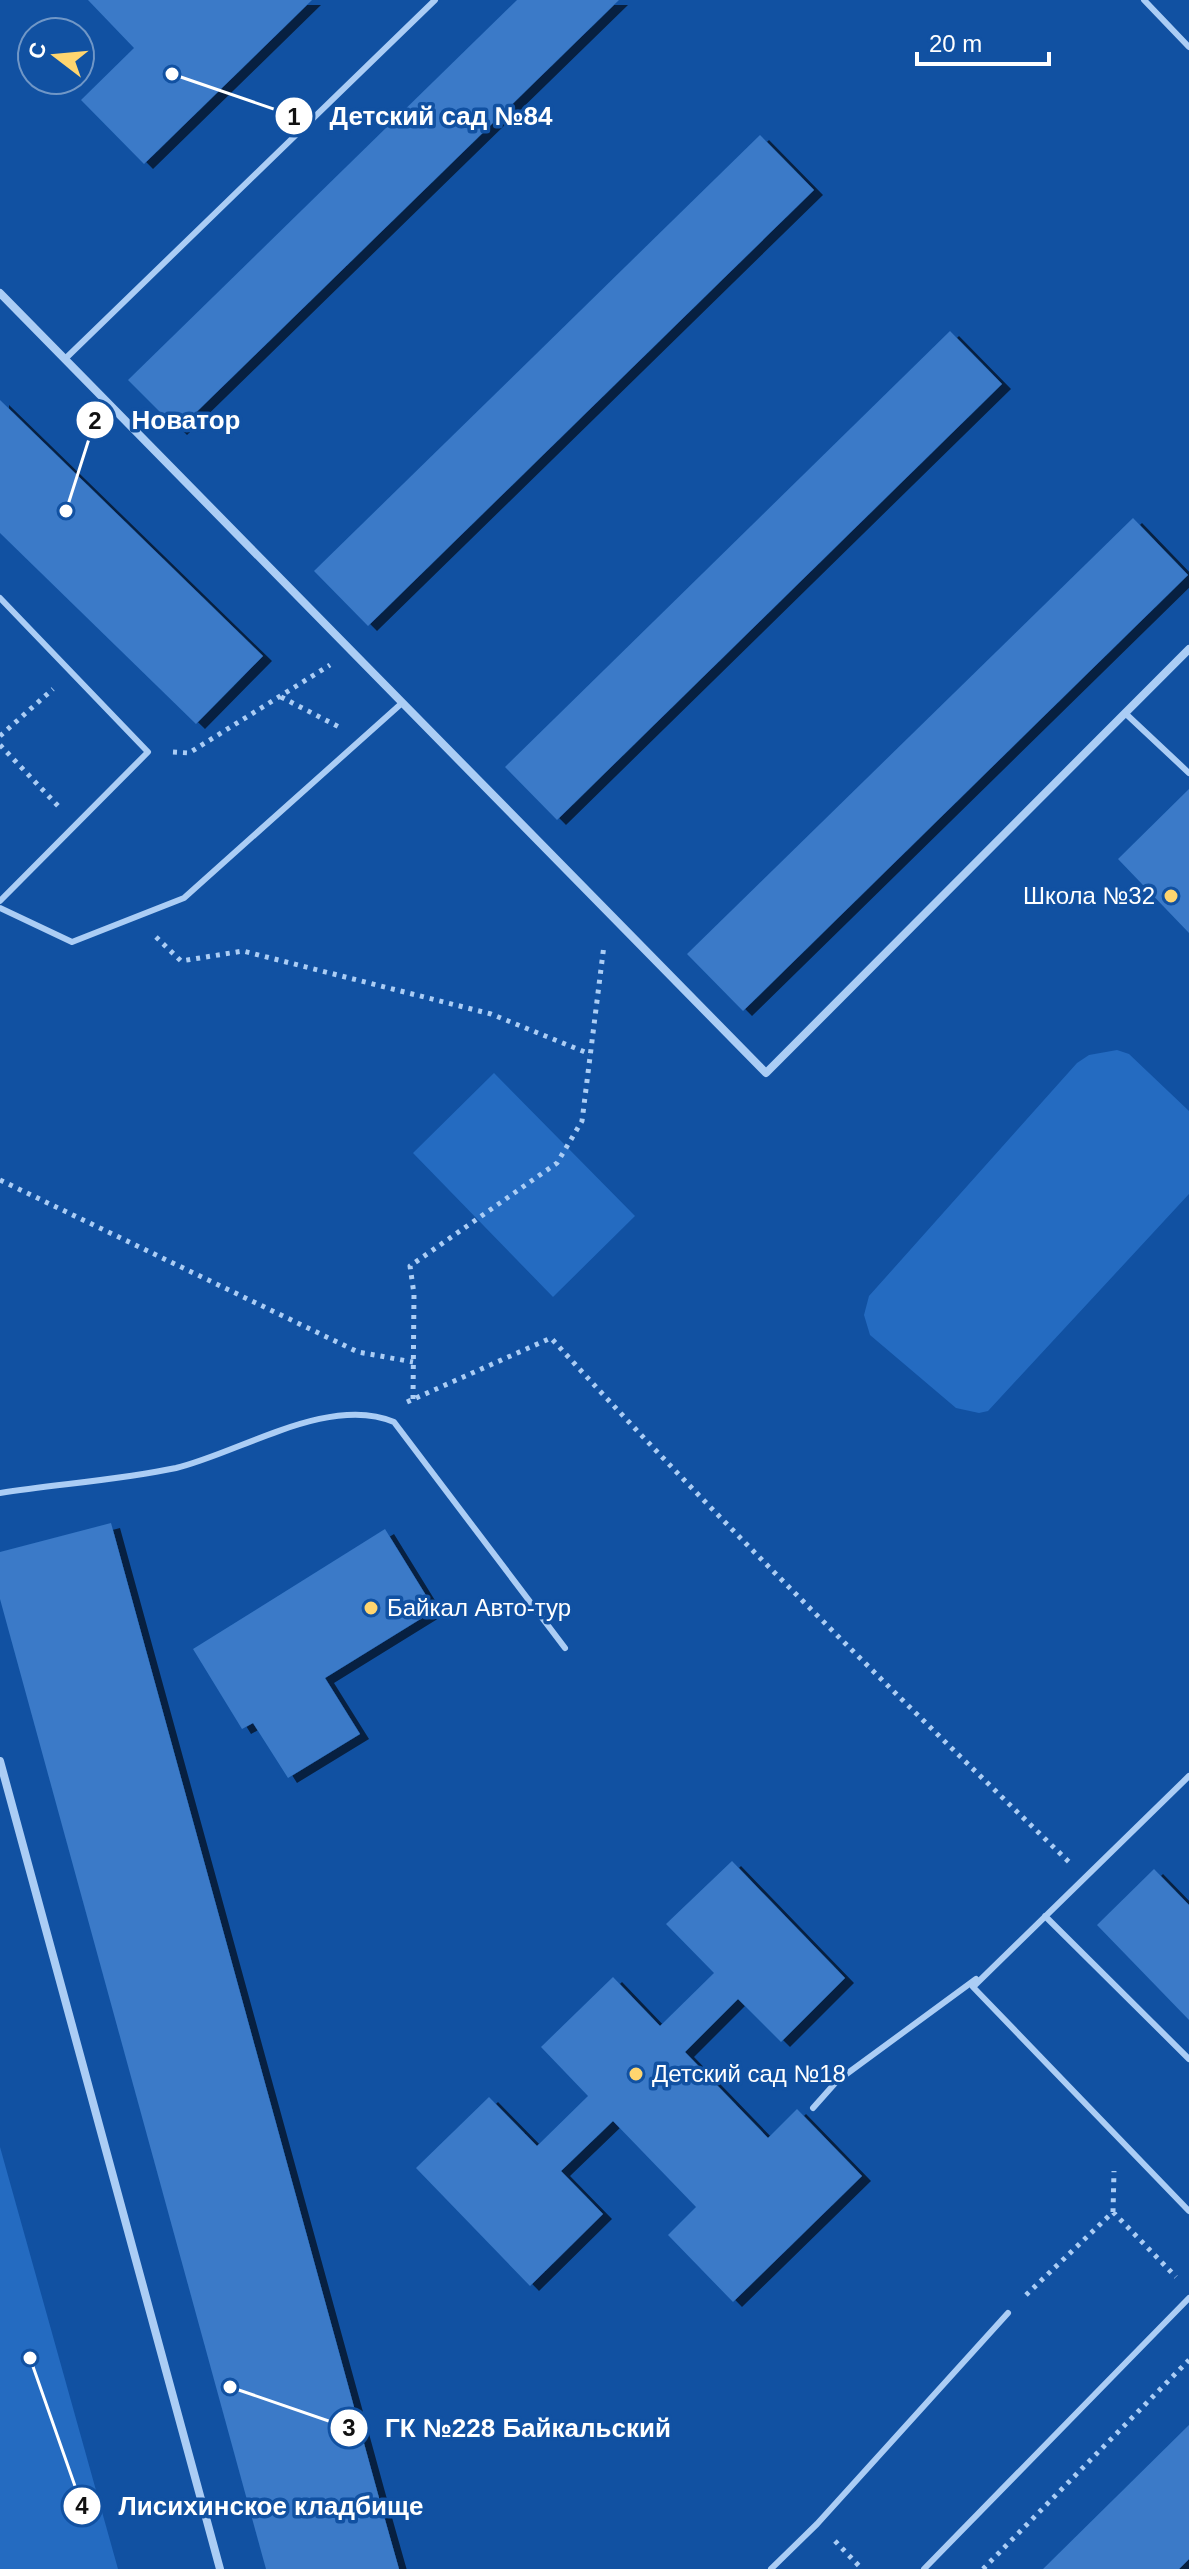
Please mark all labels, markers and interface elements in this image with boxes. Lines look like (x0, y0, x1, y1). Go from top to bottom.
north arrow (16, 16, 96, 96)
scale bar (917, 16, 1049, 66)
text: 20 m (929, 30, 982, 57)
text: С (23, 39, 51, 62)
callout: Детский сад №84 (274, 91, 569, 141)
text: Детский сад №84 (330, 101, 553, 131)
text: 1 (287, 103, 301, 130)
callout: Новатор (75, 395, 256, 445)
text: Новатор (132, 405, 240, 435)
text: 2 (88, 407, 102, 434)
place label: Школа №32 (1023, 882, 1155, 909)
marker: Школа №32 (1162, 887, 1180, 905)
place label: Байкал Авто-тур (387, 1594, 571, 1621)
marker: Байкал Авто-тур (362, 1599, 380, 1617)
place label: Детский сад №18 (652, 2060, 846, 2087)
marker: Детский сад №18 (627, 2065, 645, 2083)
callout: ГК №228 Байкальский (329, 2403, 687, 2453)
text: ГК №228 Байкальский (385, 2413, 671, 2443)
text: 3 (342, 2414, 356, 2441)
callout: Лисихинское кладбище (62, 2481, 439, 2531)
text: Лисихинское кладбище (119, 2491, 423, 2521)
text: 4 (75, 2492, 89, 2519)

